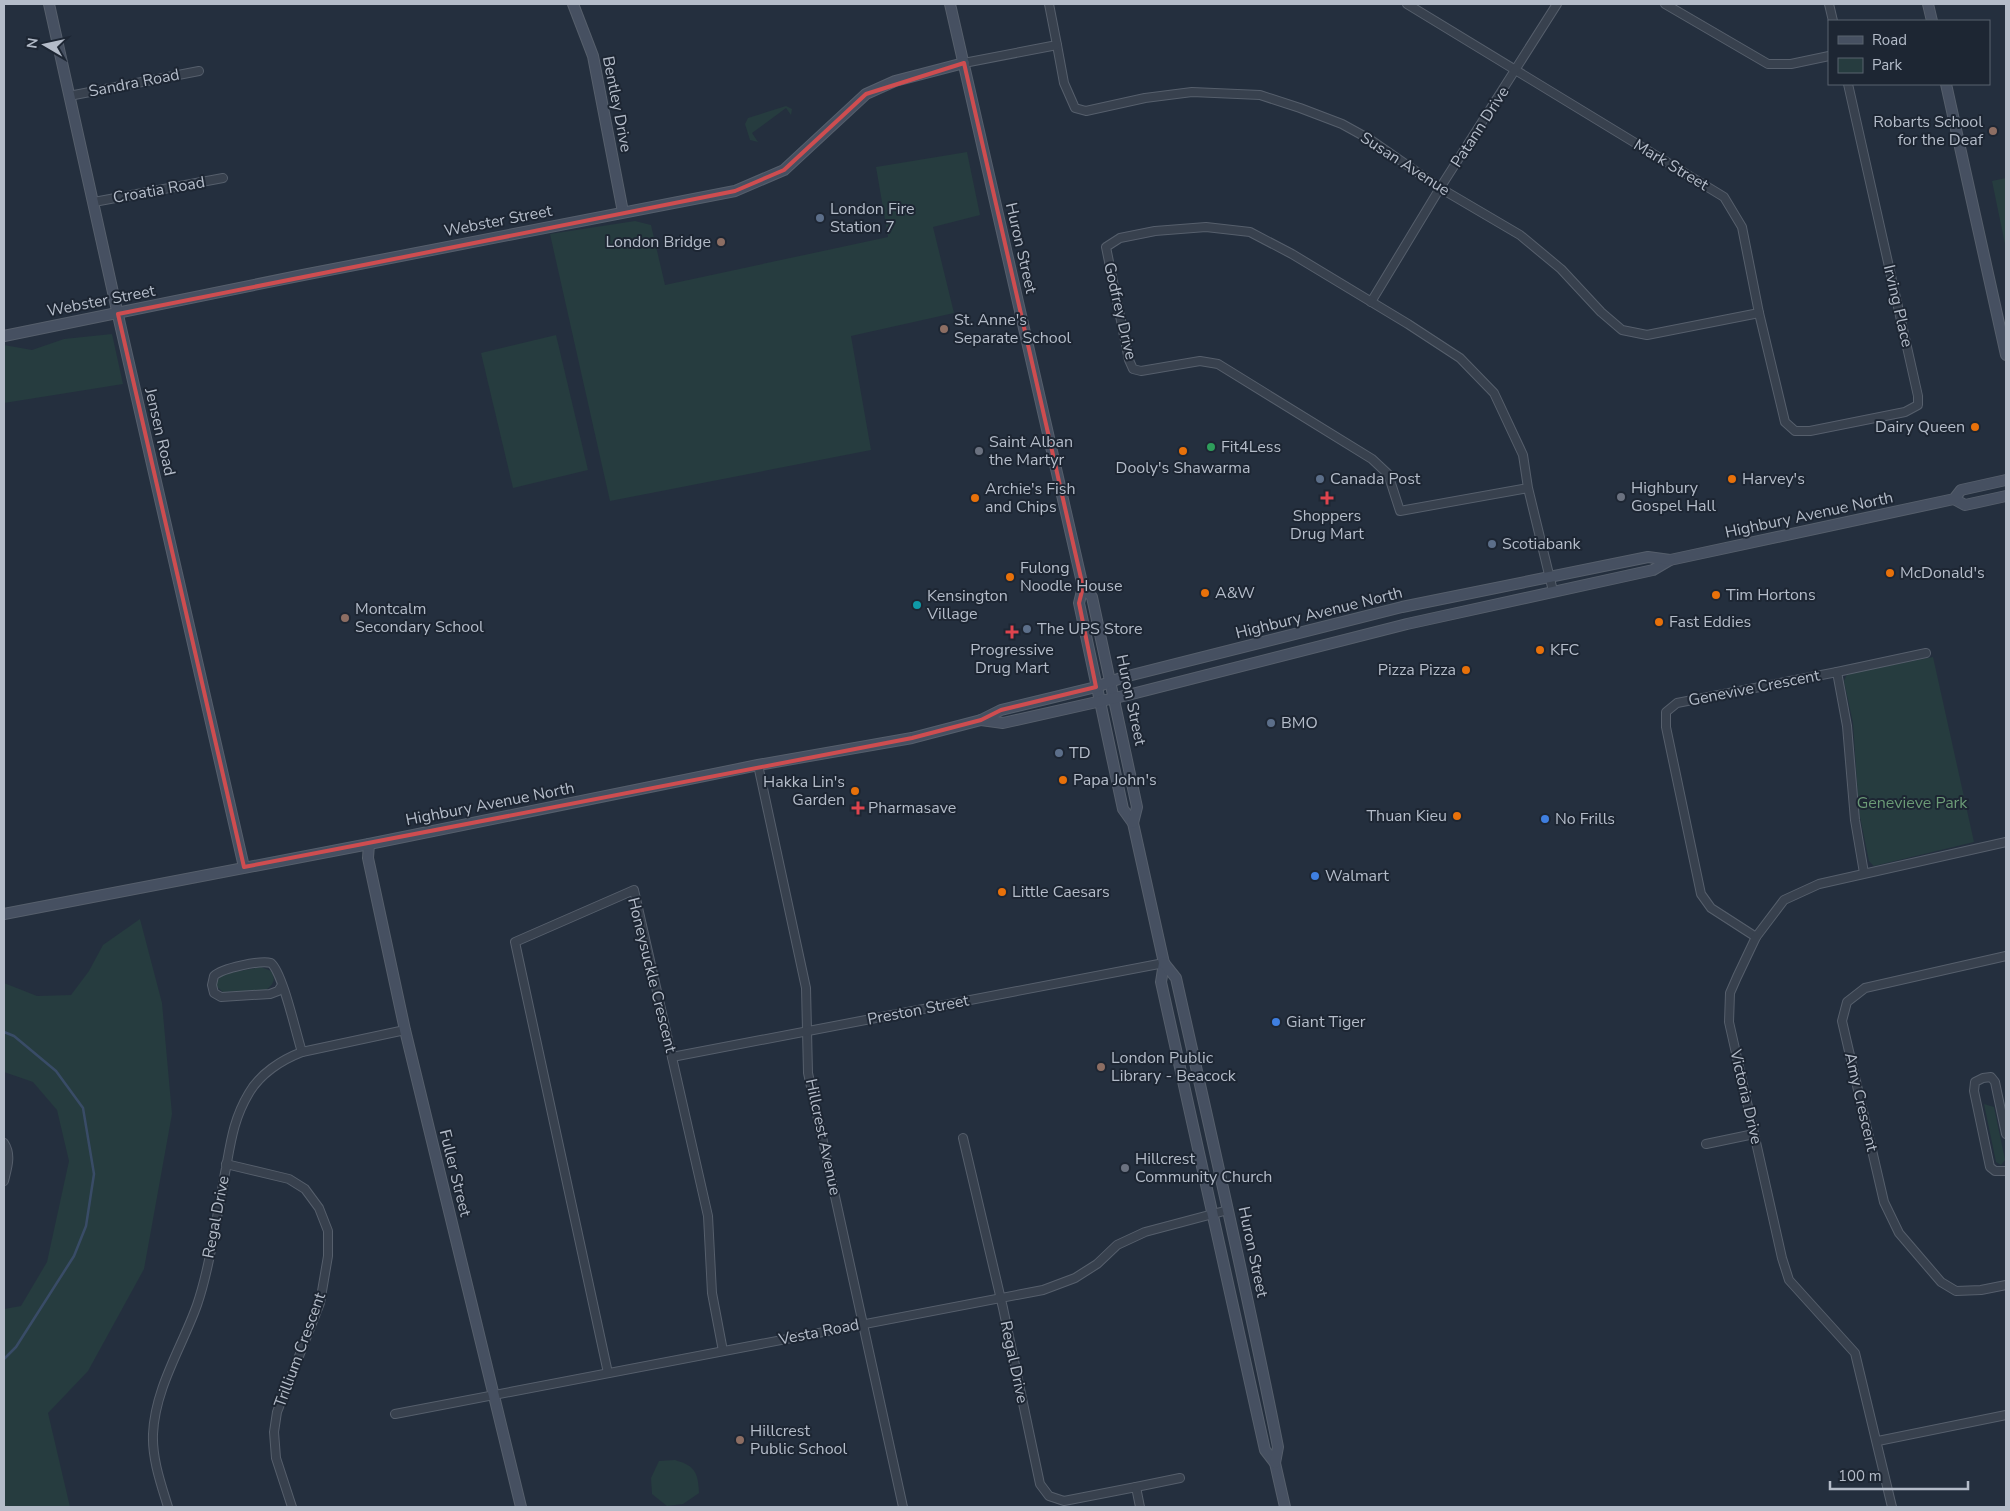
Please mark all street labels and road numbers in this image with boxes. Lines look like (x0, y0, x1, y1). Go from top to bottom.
street label: Bentley Drive (597, 54, 637, 154)
street label: Sandra Road (87, 63, 181, 103)
street label: Patann Drive (1446, 82, 1514, 172)
street label: Susan Avenue (1356, 127, 1454, 201)
street label: Mark Street (1629, 134, 1713, 196)
street label: Croatia Road (111, 171, 207, 209)
street label: Webster Street (442, 200, 554, 242)
street label: Huron Street (1000, 200, 1042, 296)
street label: Godfrey Drive (1098, 260, 1142, 362)
street label: Irving Place (1878, 263, 1918, 349)
street label: Webster Street (45, 280, 157, 322)
street label: Jensen Road (139, 385, 181, 478)
street label: Highbury Avenue North (1723, 486, 1895, 544)
street label: Highbury Avenue North (1233, 582, 1405, 644)
street label: Huron Street (1111, 652, 1151, 748)
street label: Genevive Crescent (1686, 664, 1822, 712)
street label: Highbury Avenue North (404, 777, 576, 831)
street label: Honeysuckle Crescent (622, 895, 682, 1055)
street label: Preston Street (865, 989, 971, 1031)
street label: Victoria Drive (1724, 1047, 1768, 1147)
street label: Amy Crescent (1839, 1050, 1883, 1154)
street label: Hillcrest Avenue (800, 1077, 846, 1197)
street label: Fuller Street (434, 1127, 477, 1219)
street label: Regal Drive (197, 1174, 235, 1260)
street label: Huron Street (1233, 1204, 1273, 1300)
street label: Trillium Crescent (269, 1289, 331, 1411)
street label: Vesta Road (776, 1313, 861, 1351)
street label: Regal Drive (995, 1319, 1033, 1405)

